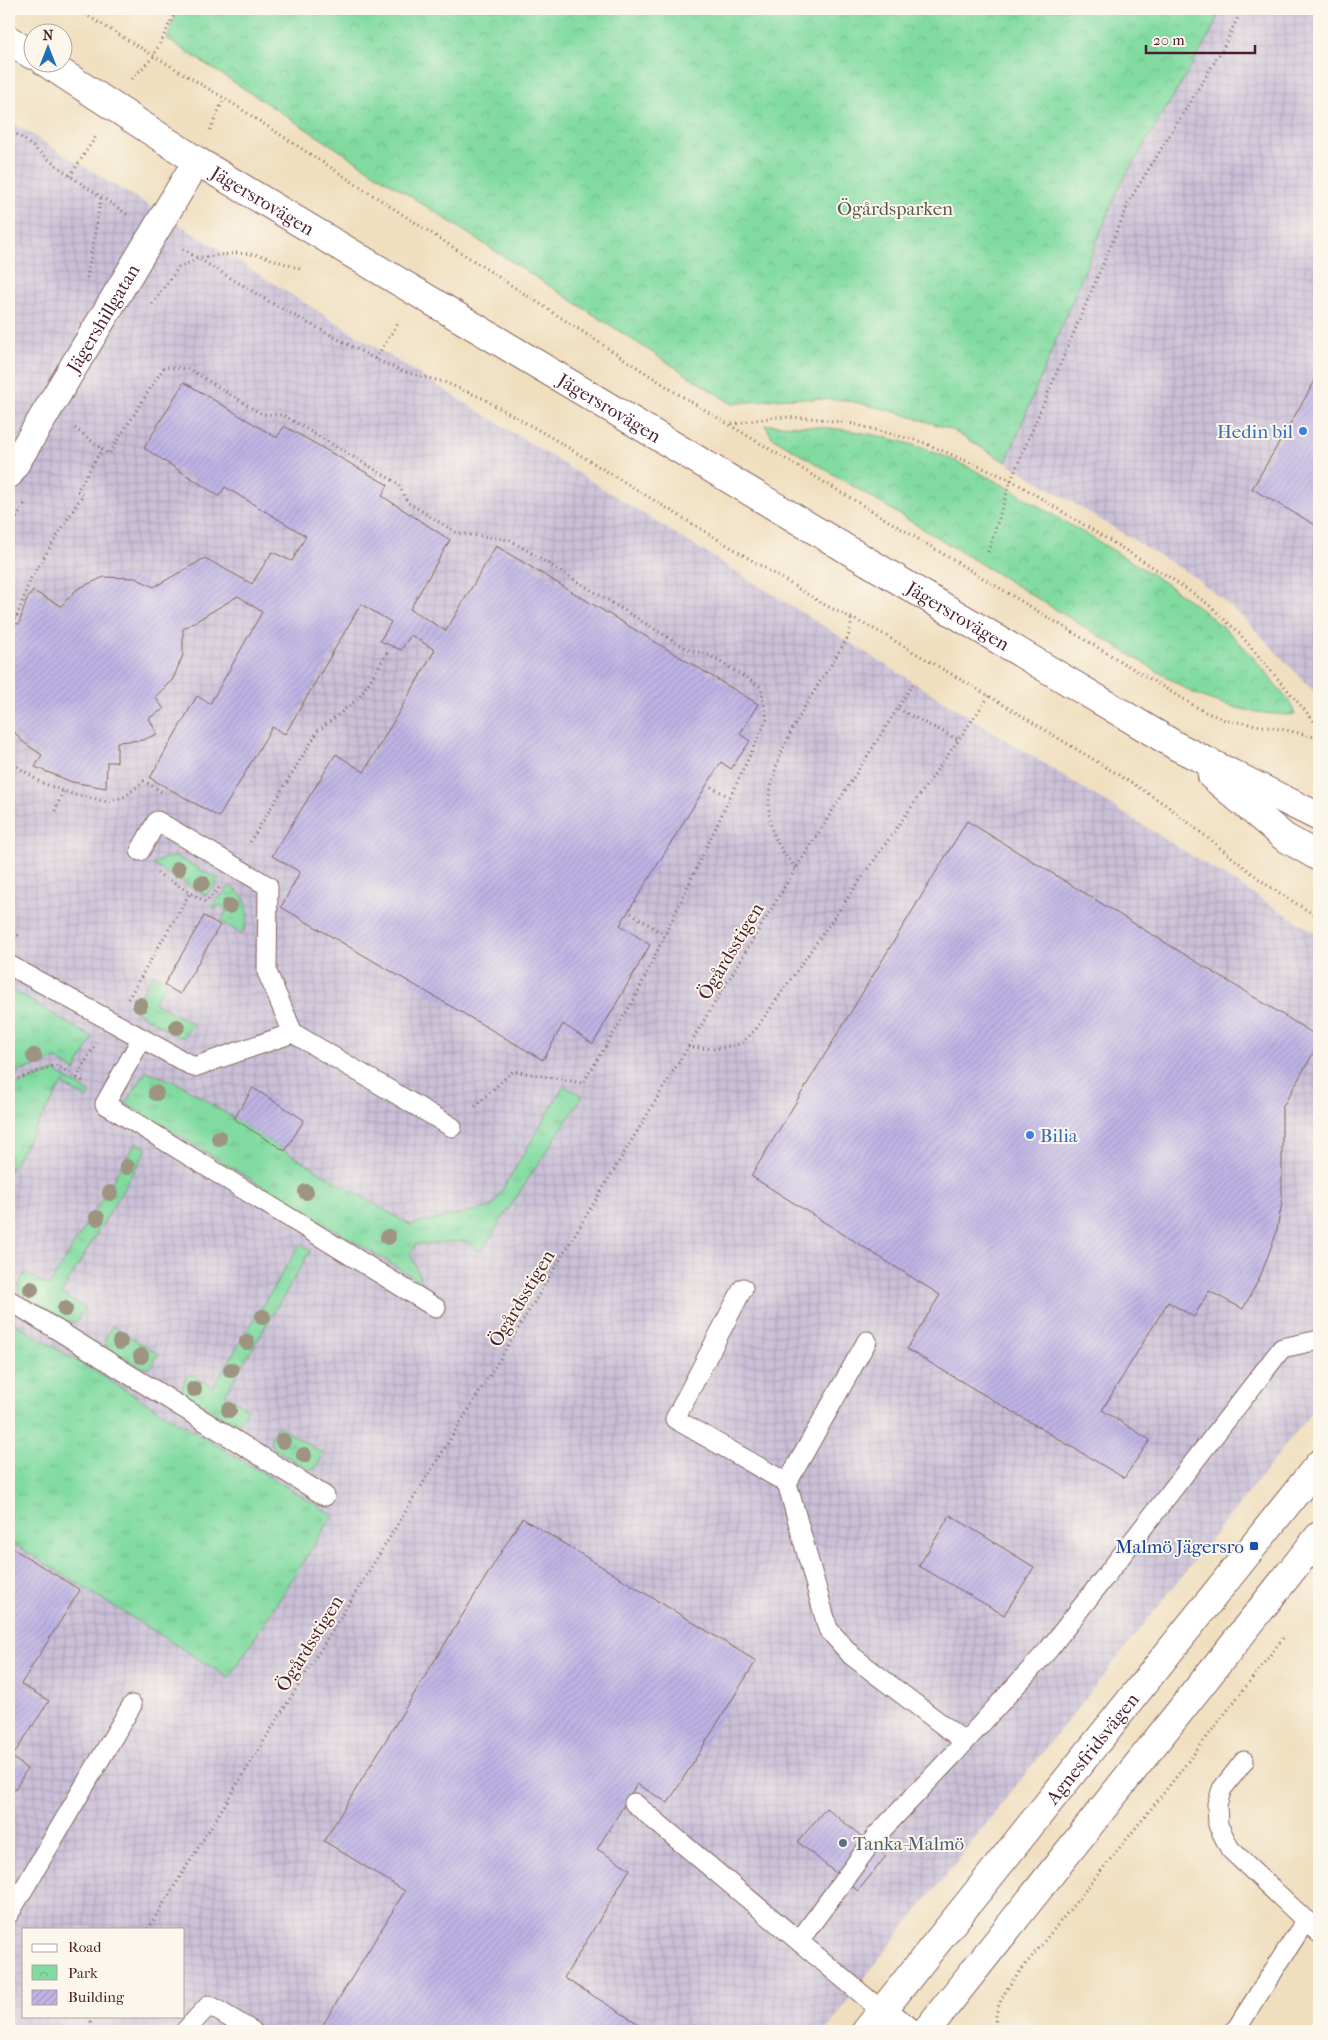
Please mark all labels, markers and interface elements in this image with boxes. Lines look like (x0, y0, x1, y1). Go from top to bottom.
north arrow (22, 22, 72, 72)
scale bar (1146, 22, 1254, 54)
text: N (43, 27, 54, 44)
text: 20 m (1153, 31, 1185, 49)
street label: Jägersrovägen (205, 161, 318, 240)
park label: Ögårdsparken (837, 198, 953, 220)
street label: Jägershillgatan (62, 260, 145, 378)
street label: Jägersrovägen (552, 368, 665, 448)
place label: Hedin bil (1217, 421, 1293, 443)
marker: Hedin bil (1297, 425, 1309, 437)
street label: Jägersrovägen (900, 576, 1013, 656)
street label: Ögårdsstigen (693, 899, 768, 1004)
place label: Bilia (1040, 1125, 1078, 1147)
marker: Bilia (1024, 1129, 1036, 1141)
street label: Ögårdsstigen (484, 1246, 559, 1351)
place label: Malmö Jägersro (1115, 1536, 1244, 1558)
marker: Malmö Jägersro (1248, 1540, 1260, 1552)
street label: Ögårdsstigen (272, 1591, 348, 1696)
street label: Agnesfridsvägen (1041, 1689, 1144, 1810)
place label: Tanka-Malmö (853, 1833, 965, 1855)
marker: Tanka-Malmö (837, 1837, 849, 1849)
legend (22, 1928, 185, 2018)
text: Road (68, 1938, 102, 1956)
text: Park (68, 1964, 98, 1982)
text: Building (68, 1988, 125, 2006)

